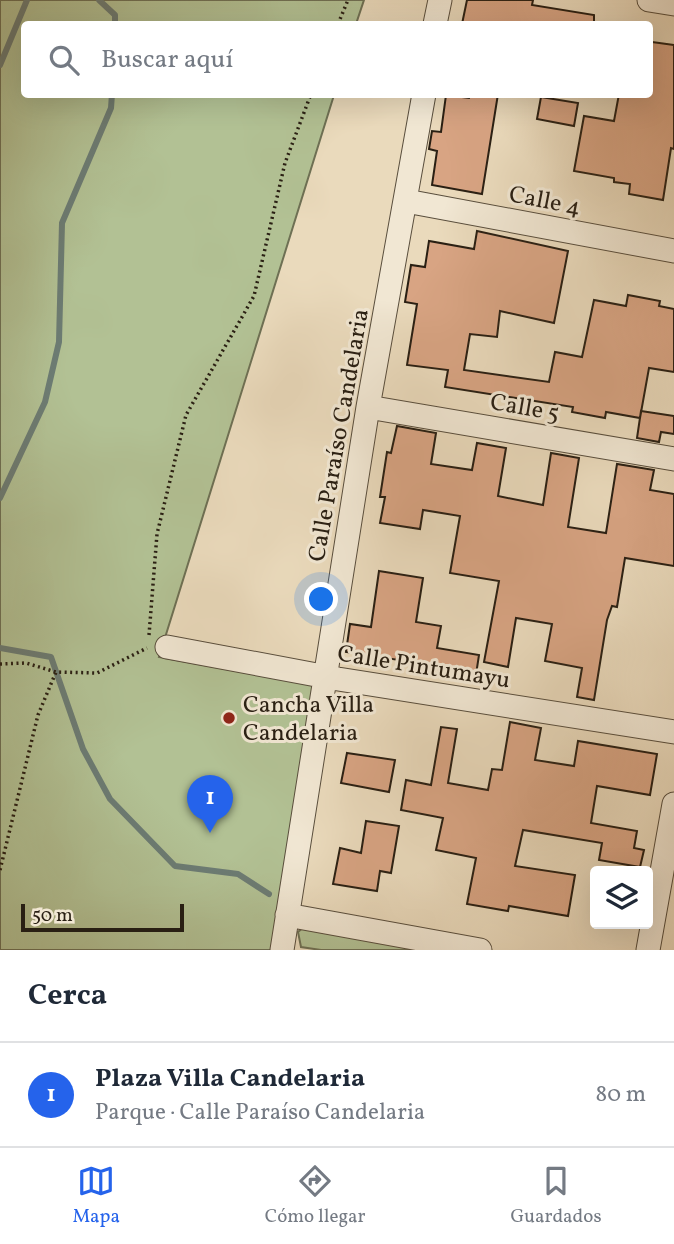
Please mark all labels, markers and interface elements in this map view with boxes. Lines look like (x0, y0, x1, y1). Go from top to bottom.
search box (21, 21, 653, 98)
icon: search (45, 41, 83, 79)
text: Buscar aquí (101, 42, 233, 78)
street label: Calle 4 (506, 178, 583, 226)
street label: Calle Paraíso Candelaria (301, 306, 379, 565)
street label: Calle 5 (487, 386, 562, 432)
your location (304, 582, 338, 616)
street label: Calle Pintumayu (335, 638, 513, 698)
place label: Cancha Villa Candelaria (243, 689, 374, 751)
marker: Cancha Villa Candelaria (221, 710, 237, 726)
pin: 1 (187, 775, 233, 833)
map controls (590, 866, 653, 929)
button: layers (590, 866, 653, 929)
scale bar (21, 901, 184, 933)
text: 50 m (32, 903, 73, 929)
text: Cerca (28, 975, 107, 1017)
text: Plaza Villa Candelaria (95, 1061, 365, 1097)
text: 1 (46, 1079, 56, 1111)
text: 80 m (596, 1079, 646, 1111)
text: Parque · Calle Paraíso Candelaria (95, 1097, 425, 1129)
tab: Mapa (72, 1162, 120, 1230)
tab: Cómo llegar (265, 1162, 366, 1230)
tab: Guardados (510, 1162, 602, 1230)

